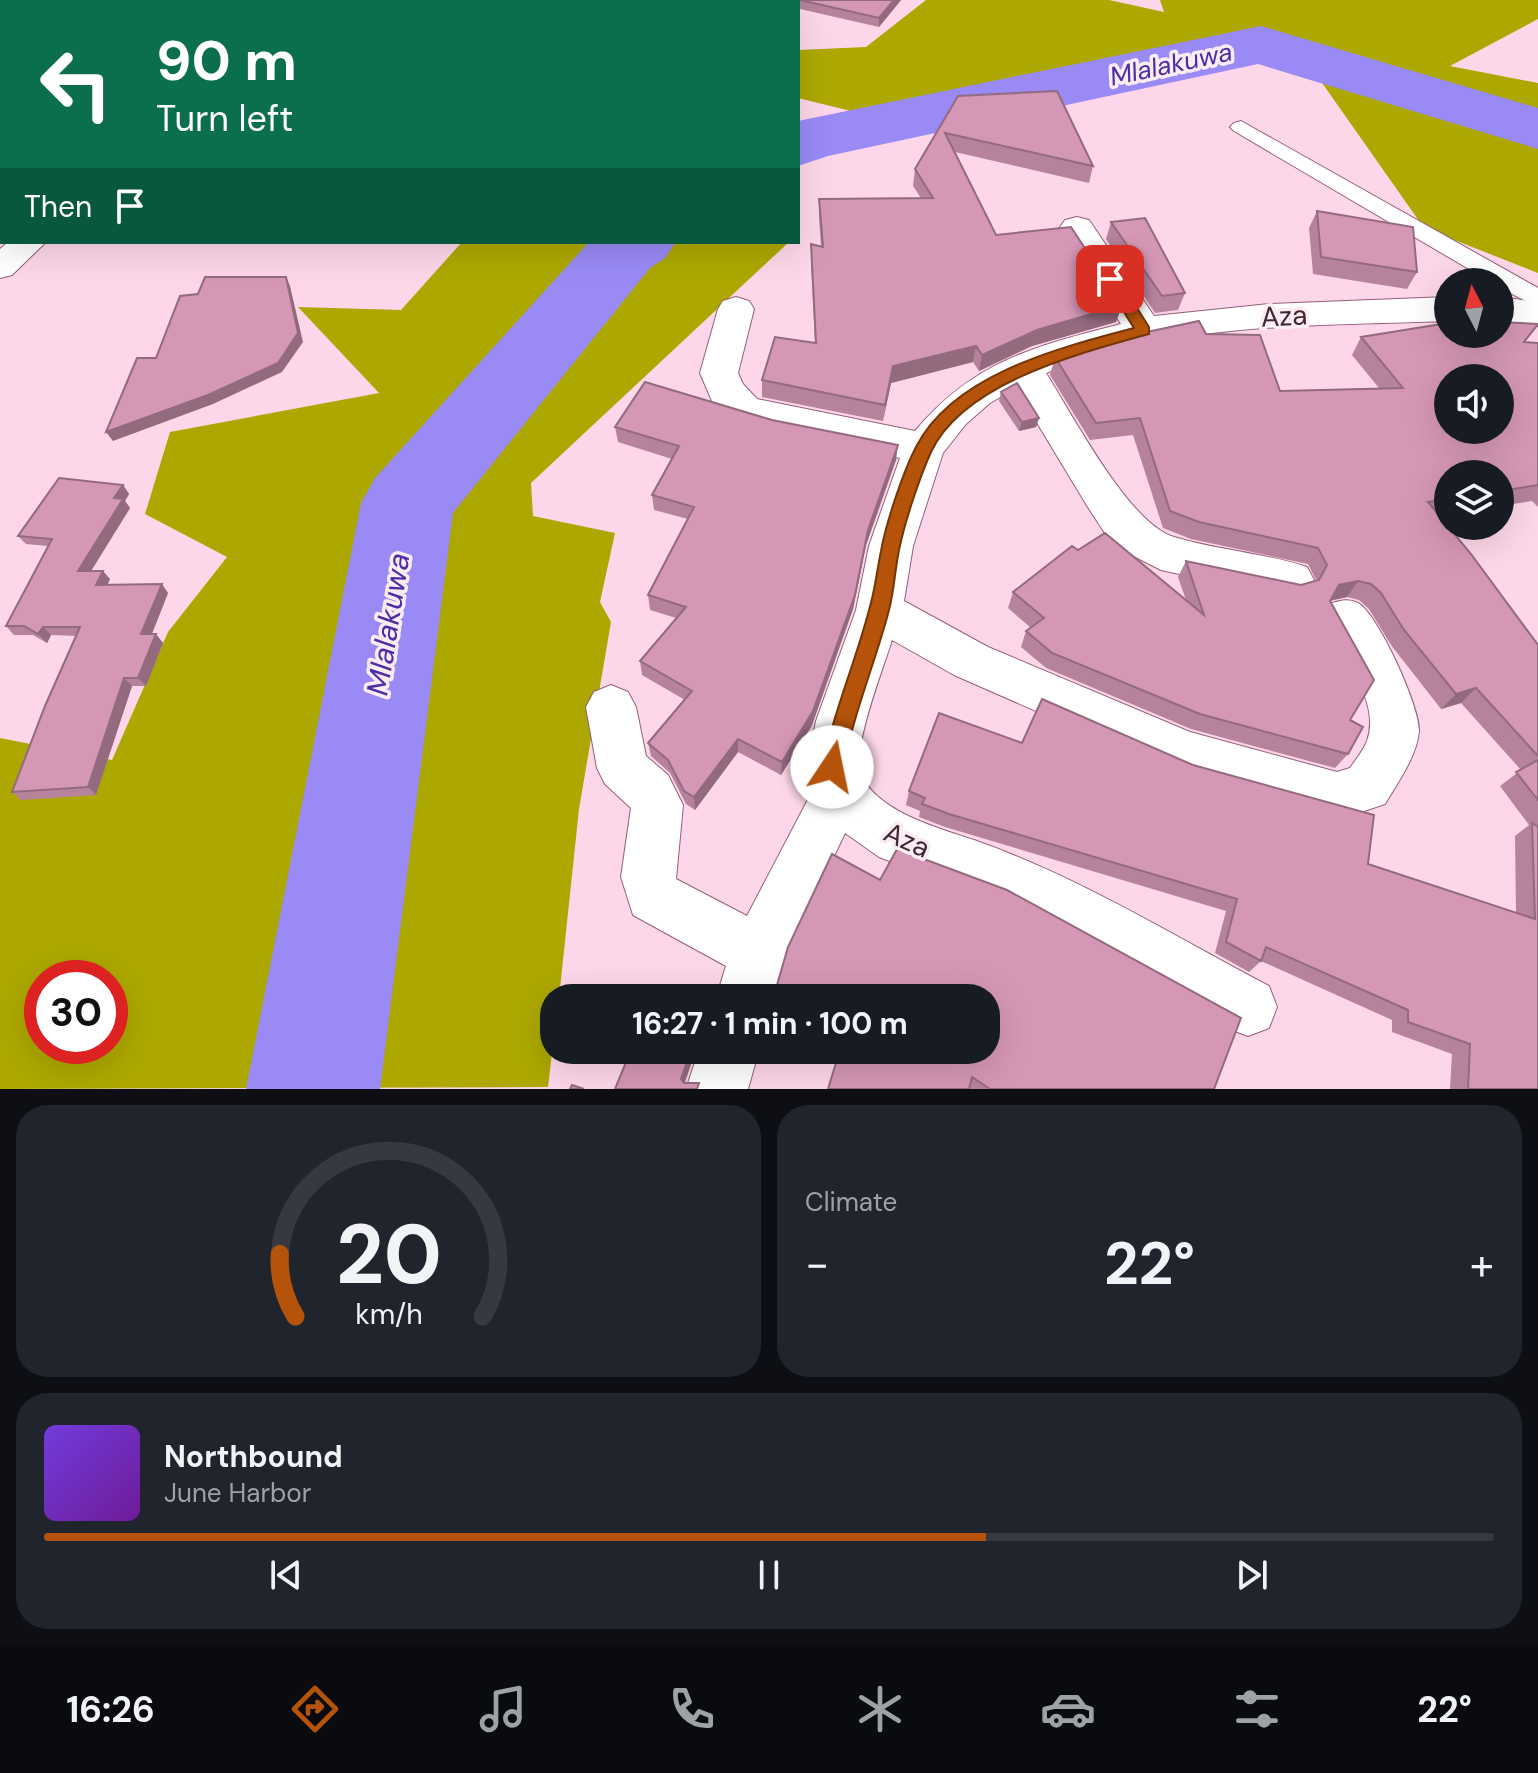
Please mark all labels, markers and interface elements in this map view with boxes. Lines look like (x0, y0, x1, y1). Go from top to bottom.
text: 90 m (156, 24, 297, 97)
icon: left (24, 32, 128, 136)
water label: Mlalakuwa (1107, 34, 1235, 94)
text: Turn left (156, 95, 293, 142)
icon: arrive (108, 184, 152, 228)
text: Then (24, 187, 92, 226)
pin (1076, 245, 1144, 313)
icon: arrive (1088, 257, 1132, 301)
north arrow (1434, 268, 1514, 348)
map controls (1434, 268, 1514, 540)
street label: Aza (1260, 296, 1308, 336)
button: sound (1434, 364, 1514, 444)
button: layers (1434, 460, 1514, 540)
water label: Mlalakuwa (357, 550, 419, 698)
position arrow (790, 725, 874, 809)
street label: Aza (878, 814, 936, 866)
speed limit sign: 30 (24, 960, 128, 1064)
text: 16:27 · 1 min · 100 m (632, 1004, 908, 1043)
text: Climate (805, 1185, 897, 1219)
text: 20 (335, 1200, 442, 1309)
text: 22° (1104, 1224, 1195, 1303)
text: − (805, 1235, 829, 1293)
text: + (1470, 1235, 1494, 1293)
text: km/h (355, 1296, 422, 1333)
text: Northbound (164, 1437, 343, 1476)
text: June Harbor (164, 1476, 311, 1510)
icon: previous (264, 1553, 308, 1597)
icon: pause (747, 1553, 791, 1597)
icon: next (1230, 1553, 1274, 1597)
icon: directions (287, 1681, 343, 1737)
icon: music (475, 1681, 531, 1737)
icon: phone (664, 1681, 720, 1737)
icon: climate (852, 1681, 908, 1737)
icon: car (1040, 1681, 1096, 1737)
icon: filters (1229, 1681, 1285, 1737)
text: 16:26 (66, 1686, 155, 1733)
text: 22° (1417, 1686, 1472, 1733)

